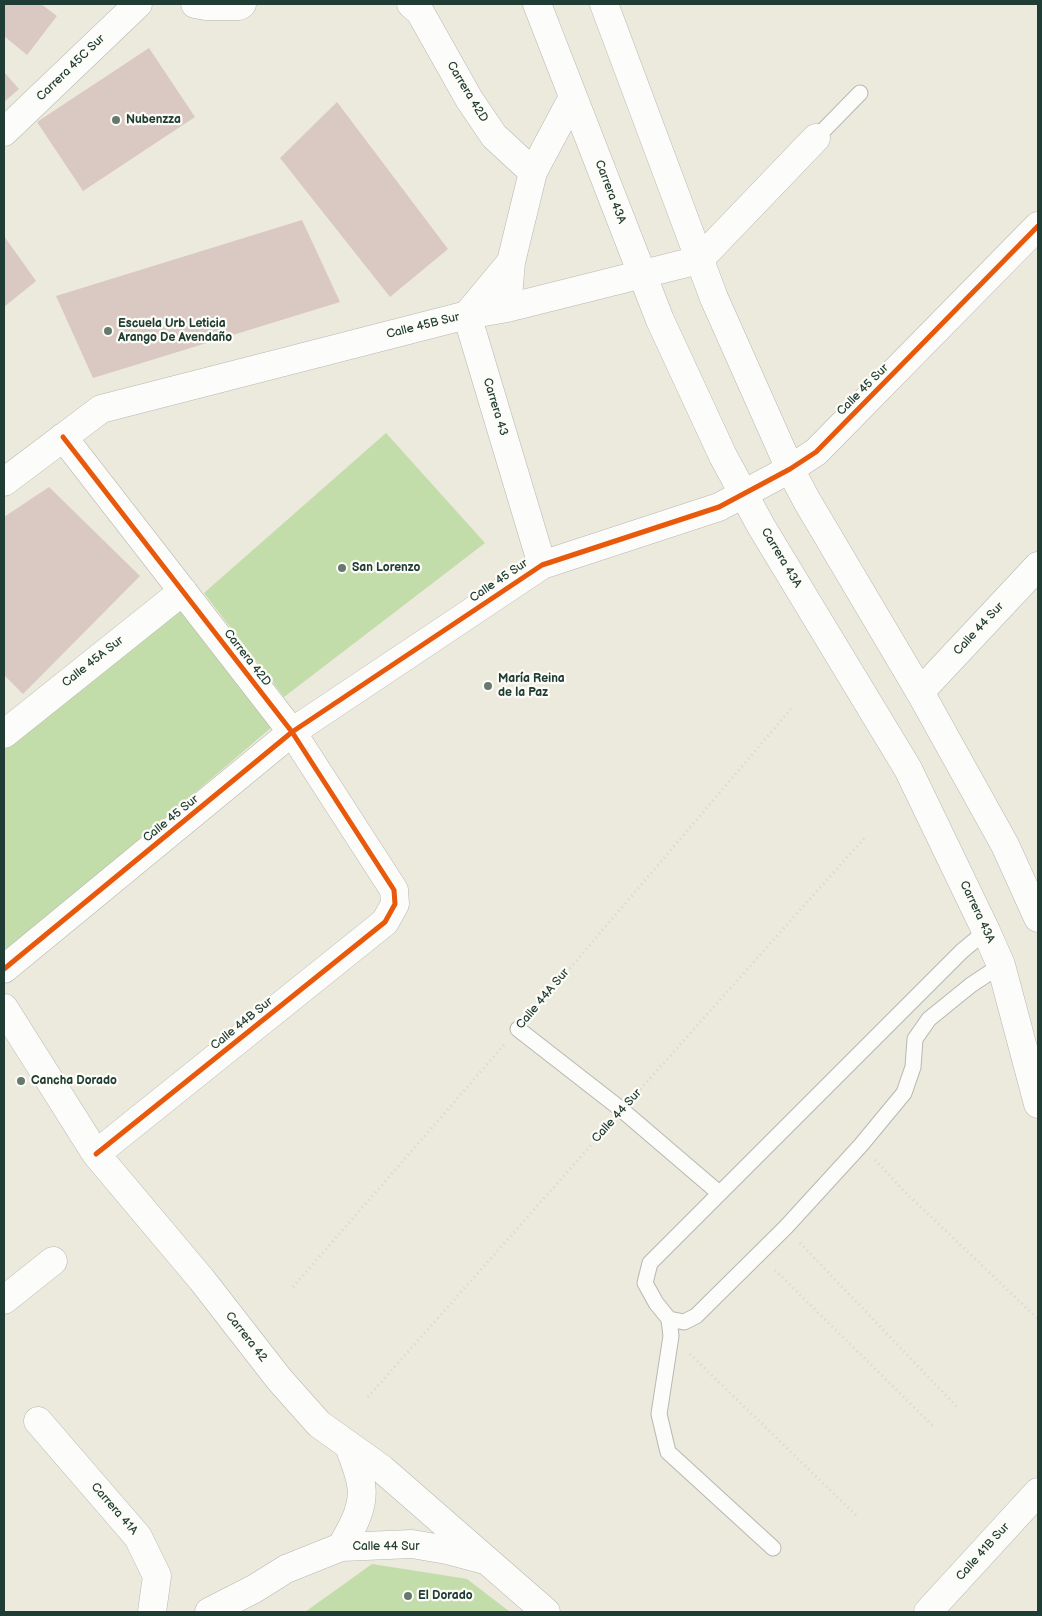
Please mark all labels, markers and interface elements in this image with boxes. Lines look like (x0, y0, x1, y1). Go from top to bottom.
street label: Carrera 45C Sur (34, 32, 108, 104)
street label: Carrera 42D (443, 59, 491, 125)
place label: Nubenzza (126, 113, 181, 127)
marker: Nubenzza (110, 114, 122, 126)
street label: Carrera 43A (591, 158, 629, 226)
street label: Calle 45B Sur (385, 310, 461, 342)
place label: Escuela Urb Leticia Arango De Avendaño (118, 317, 232, 345)
marker: Escuela Urb Leticia Arango De Avendaño (102, 325, 114, 337)
street label: Calle 45 Sur (834, 361, 892, 419)
street label: Carrera 43 (479, 376, 511, 438)
street label: Carrera 43A (758, 526, 804, 590)
street label: Calle 45 Sur (467, 556, 531, 606)
place label: San Lorenzo (352, 561, 420, 575)
marker: San Lorenzo (336, 562, 348, 574)
street label: Calle 44 Sur (951, 600, 1007, 658)
street label: Carrera 42D (220, 627, 274, 689)
street label: Calle 45A Sur (59, 634, 127, 690)
place label: María Reina de la Paz (498, 672, 565, 700)
marker: María Reina de la Paz (482, 680, 494, 692)
street label: Calle 45 Sur (141, 792, 201, 846)
street label: Carrera 43A (956, 879, 998, 945)
street label: Calle 44A Sur (514, 966, 572, 1032)
street label: Calle 44B Sur (208, 995, 276, 1053)
place label: Cancha Dorado (31, 1074, 117, 1088)
marker: Cancha Dorado (15, 1075, 27, 1087)
street label: Calle 44 Sur (589, 1086, 645, 1146)
street label: Carrera 42 (222, 1309, 270, 1365)
street label: Carrera 41A (87, 1480, 141, 1538)
street label: Calle 41B Sur (953, 1520, 1013, 1584)
street label: Calle 44 Sur (352, 1540, 420, 1554)
place label: El Dorado (418, 1589, 472, 1603)
marker: El Dorado (402, 1590, 414, 1602)

